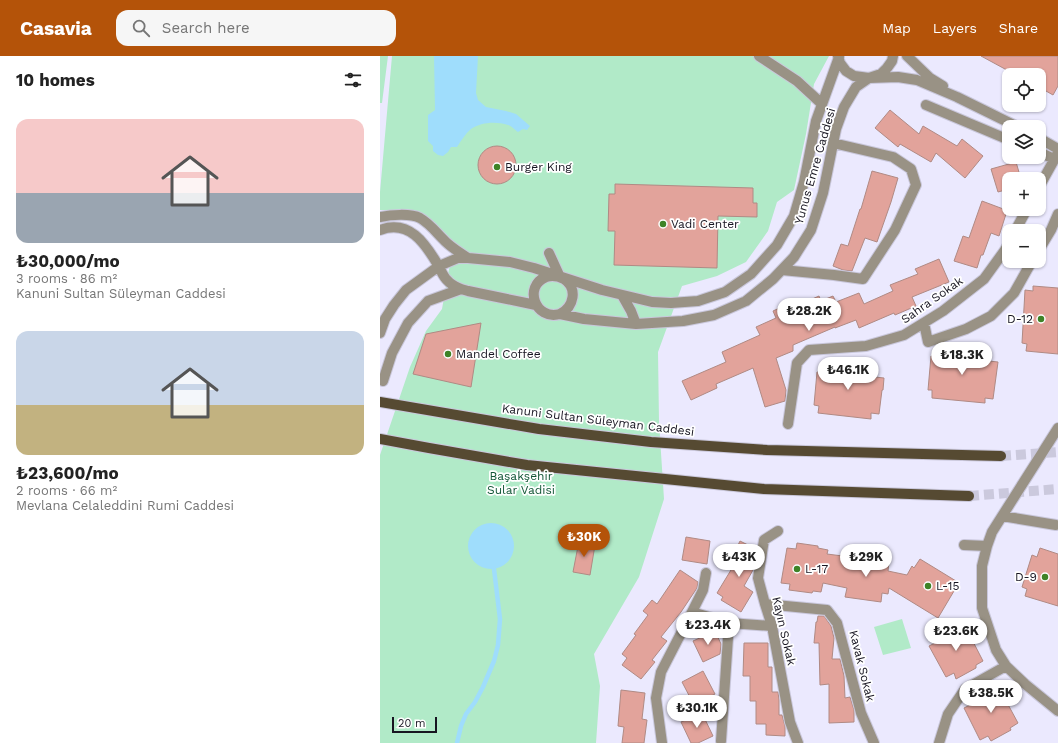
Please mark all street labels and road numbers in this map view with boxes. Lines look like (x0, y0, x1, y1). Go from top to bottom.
street label: Yunus Emre Caddesi (792, 106, 838, 226)
street label: Sahra Sokak (898, 273, 966, 326)
street label: Kanuni Sultan Süleyman Caddesi (501, 401, 695, 439)
street label: Kayın Sokak (769, 595, 799, 667)
street label: Kavak Sokak (846, 629, 878, 703)

